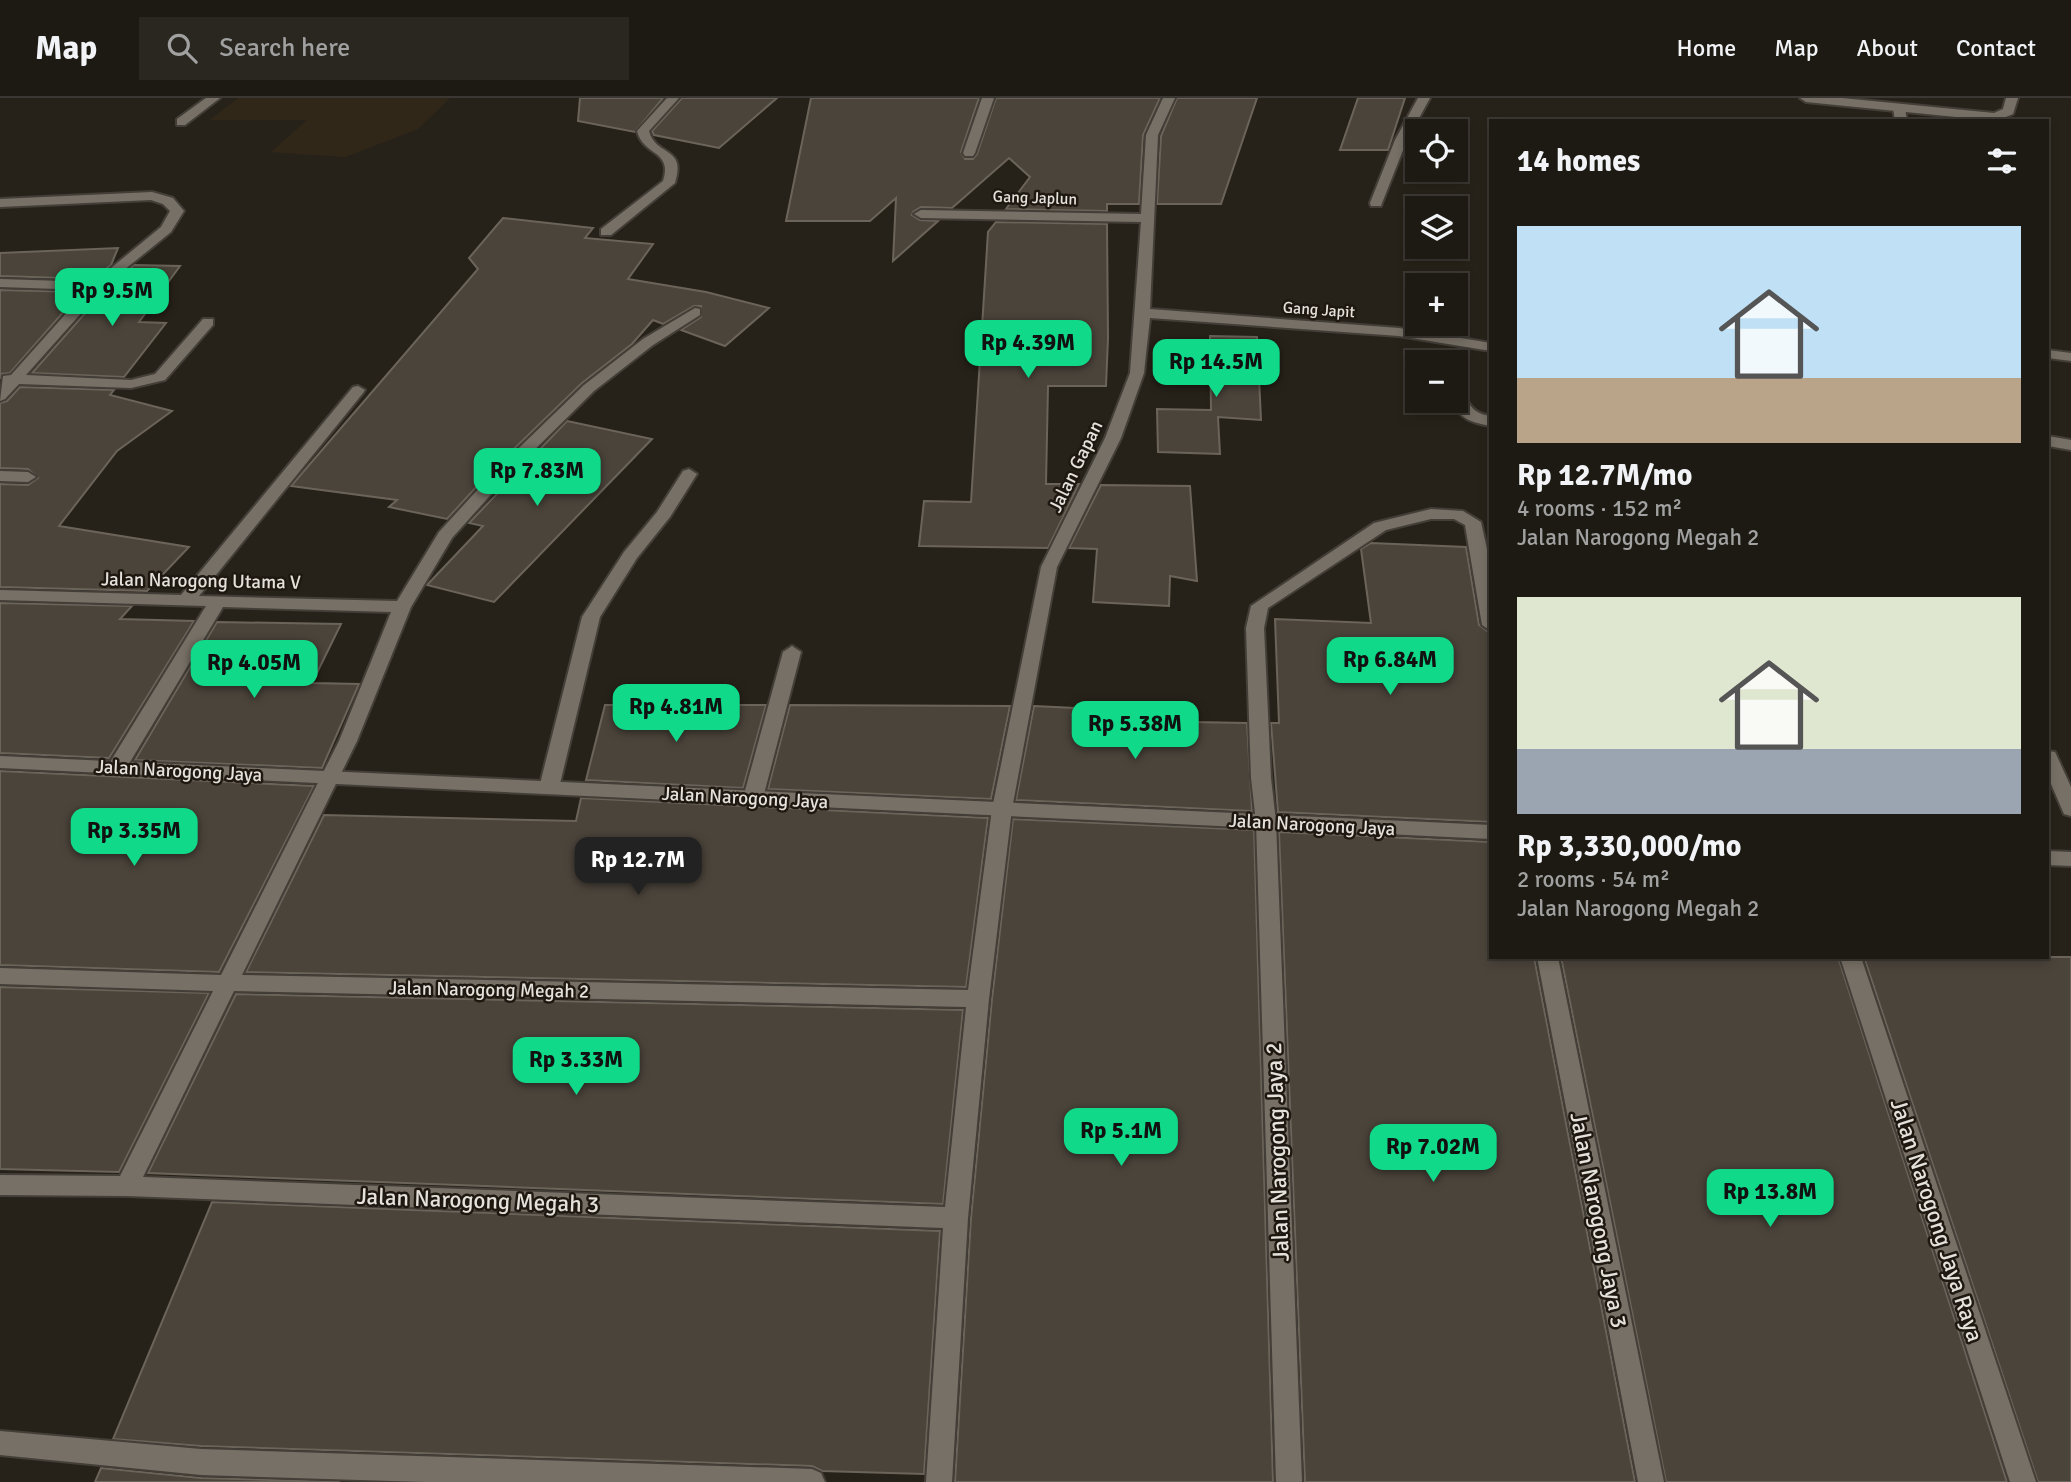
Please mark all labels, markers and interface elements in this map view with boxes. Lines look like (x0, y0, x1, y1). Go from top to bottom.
search box (139, 17, 629, 80)
text: Map (35, 28, 97, 69)
icon: search (163, 29, 201, 67)
text: Search here (219, 32, 350, 64)
text: Home (1676, 33, 1736, 63)
text: Map (1774, 33, 1819, 63)
text: About (1857, 33, 1918, 63)
text: Contact (1956, 33, 2036, 63)
map controls (1405, 119, 1468, 413)
button: locate (1405, 119, 1468, 182)
icon: filters (1983, 142, 2021, 180)
text: 14 homes (1517, 143, 1640, 180)
street label: Gang Japlun (992, 187, 1078, 209)
button: layers (1405, 196, 1468, 259)
pin: Rp 9.5M (47, 268, 177, 328)
icon: home (1706, 271, 1832, 397)
button: + (1405, 273, 1468, 336)
text: Rp 9.5M (71, 276, 153, 305)
street label: Gang Japit (1282, 298, 1356, 323)
pin: Rp 4.39M (956, 320, 1100, 380)
text: Rp 4.39M (981, 328, 1075, 357)
pin: Rp 14.5M (1144, 340, 1288, 399)
text: Rp 14.5M (1169, 347, 1263, 376)
button: − (1405, 350, 1468, 413)
street label: Jalan Gapan (1043, 417, 1108, 516)
pin: Rp 7.83M (465, 448, 609, 508)
text: Rp 7.83M (490, 456, 584, 485)
text: Rp 12.7M/mo (1517, 457, 1693, 494)
text: 4 rooms · 152 m² (1517, 494, 1682, 523)
text: Jalan Narogong Megah 2 (1517, 523, 1759, 552)
street label: Jalan Narogong Utama V (101, 567, 301, 595)
pin: Rp 6.84M (1318, 638, 1462, 697)
pin: Rp 4.05M (182, 640, 326, 700)
icon: home (1706, 642, 1832, 768)
text: Rp 6.84M (1343, 645, 1437, 674)
text: Rp 4.05M (207, 648, 301, 677)
pin: Rp 4.81M (604, 684, 748, 744)
text: Rp 4.81M (629, 692, 723, 721)
pin: Rp 5.38M (1063, 702, 1207, 761)
text: Rp 5.38M (1088, 709, 1182, 738)
street label: Jalan Narogong Jaya (95, 755, 263, 787)
street label: Jalan Narogong Jaya (661, 782, 829, 814)
pin: Rp 3.35M (62, 808, 206, 868)
street label: Jalan Narogong Jaya (1228, 809, 1396, 841)
text: Rp 3.35M (87, 816, 181, 845)
text: Rp 3,330,000/mo (1517, 828, 1741, 865)
pin: Rp 12.7M (566, 838, 710, 897)
text: Rp 12.7M (591, 845, 685, 874)
text: 2 rooms · 54 m² (1517, 865, 1670, 894)
text: Jalan Narogong Megah 2 (1517, 894, 1759, 923)
street label: Jalan Narogong Megah 2 (389, 976, 589, 1004)
pin: Rp 3.33M (504, 1038, 648, 1097)
street label: Jalan Narogong Jaya 2 (1259, 1042, 1296, 1262)
text: Rp 3.33M (529, 1045, 623, 1074)
street label: Jalan Narogong Jaya Raya (1883, 1095, 1990, 1345)
pin: Rp 5.1M (1056, 1108, 1186, 1168)
street label: Jalan Narogong Jaya 3 (1563, 1110, 1634, 1330)
text: Rp 5.1M (1080, 1116, 1162, 1145)
pin: Rp 7.02M (1361, 1124, 1505, 1184)
text: Rp 7.02M (1386, 1132, 1480, 1161)
pin: Rp 13.8M (1698, 1170, 1842, 1229)
text: Rp 13.8M (1723, 1177, 1817, 1206)
street label: Jalan Narogong Megah 3 (356, 1182, 600, 1219)

